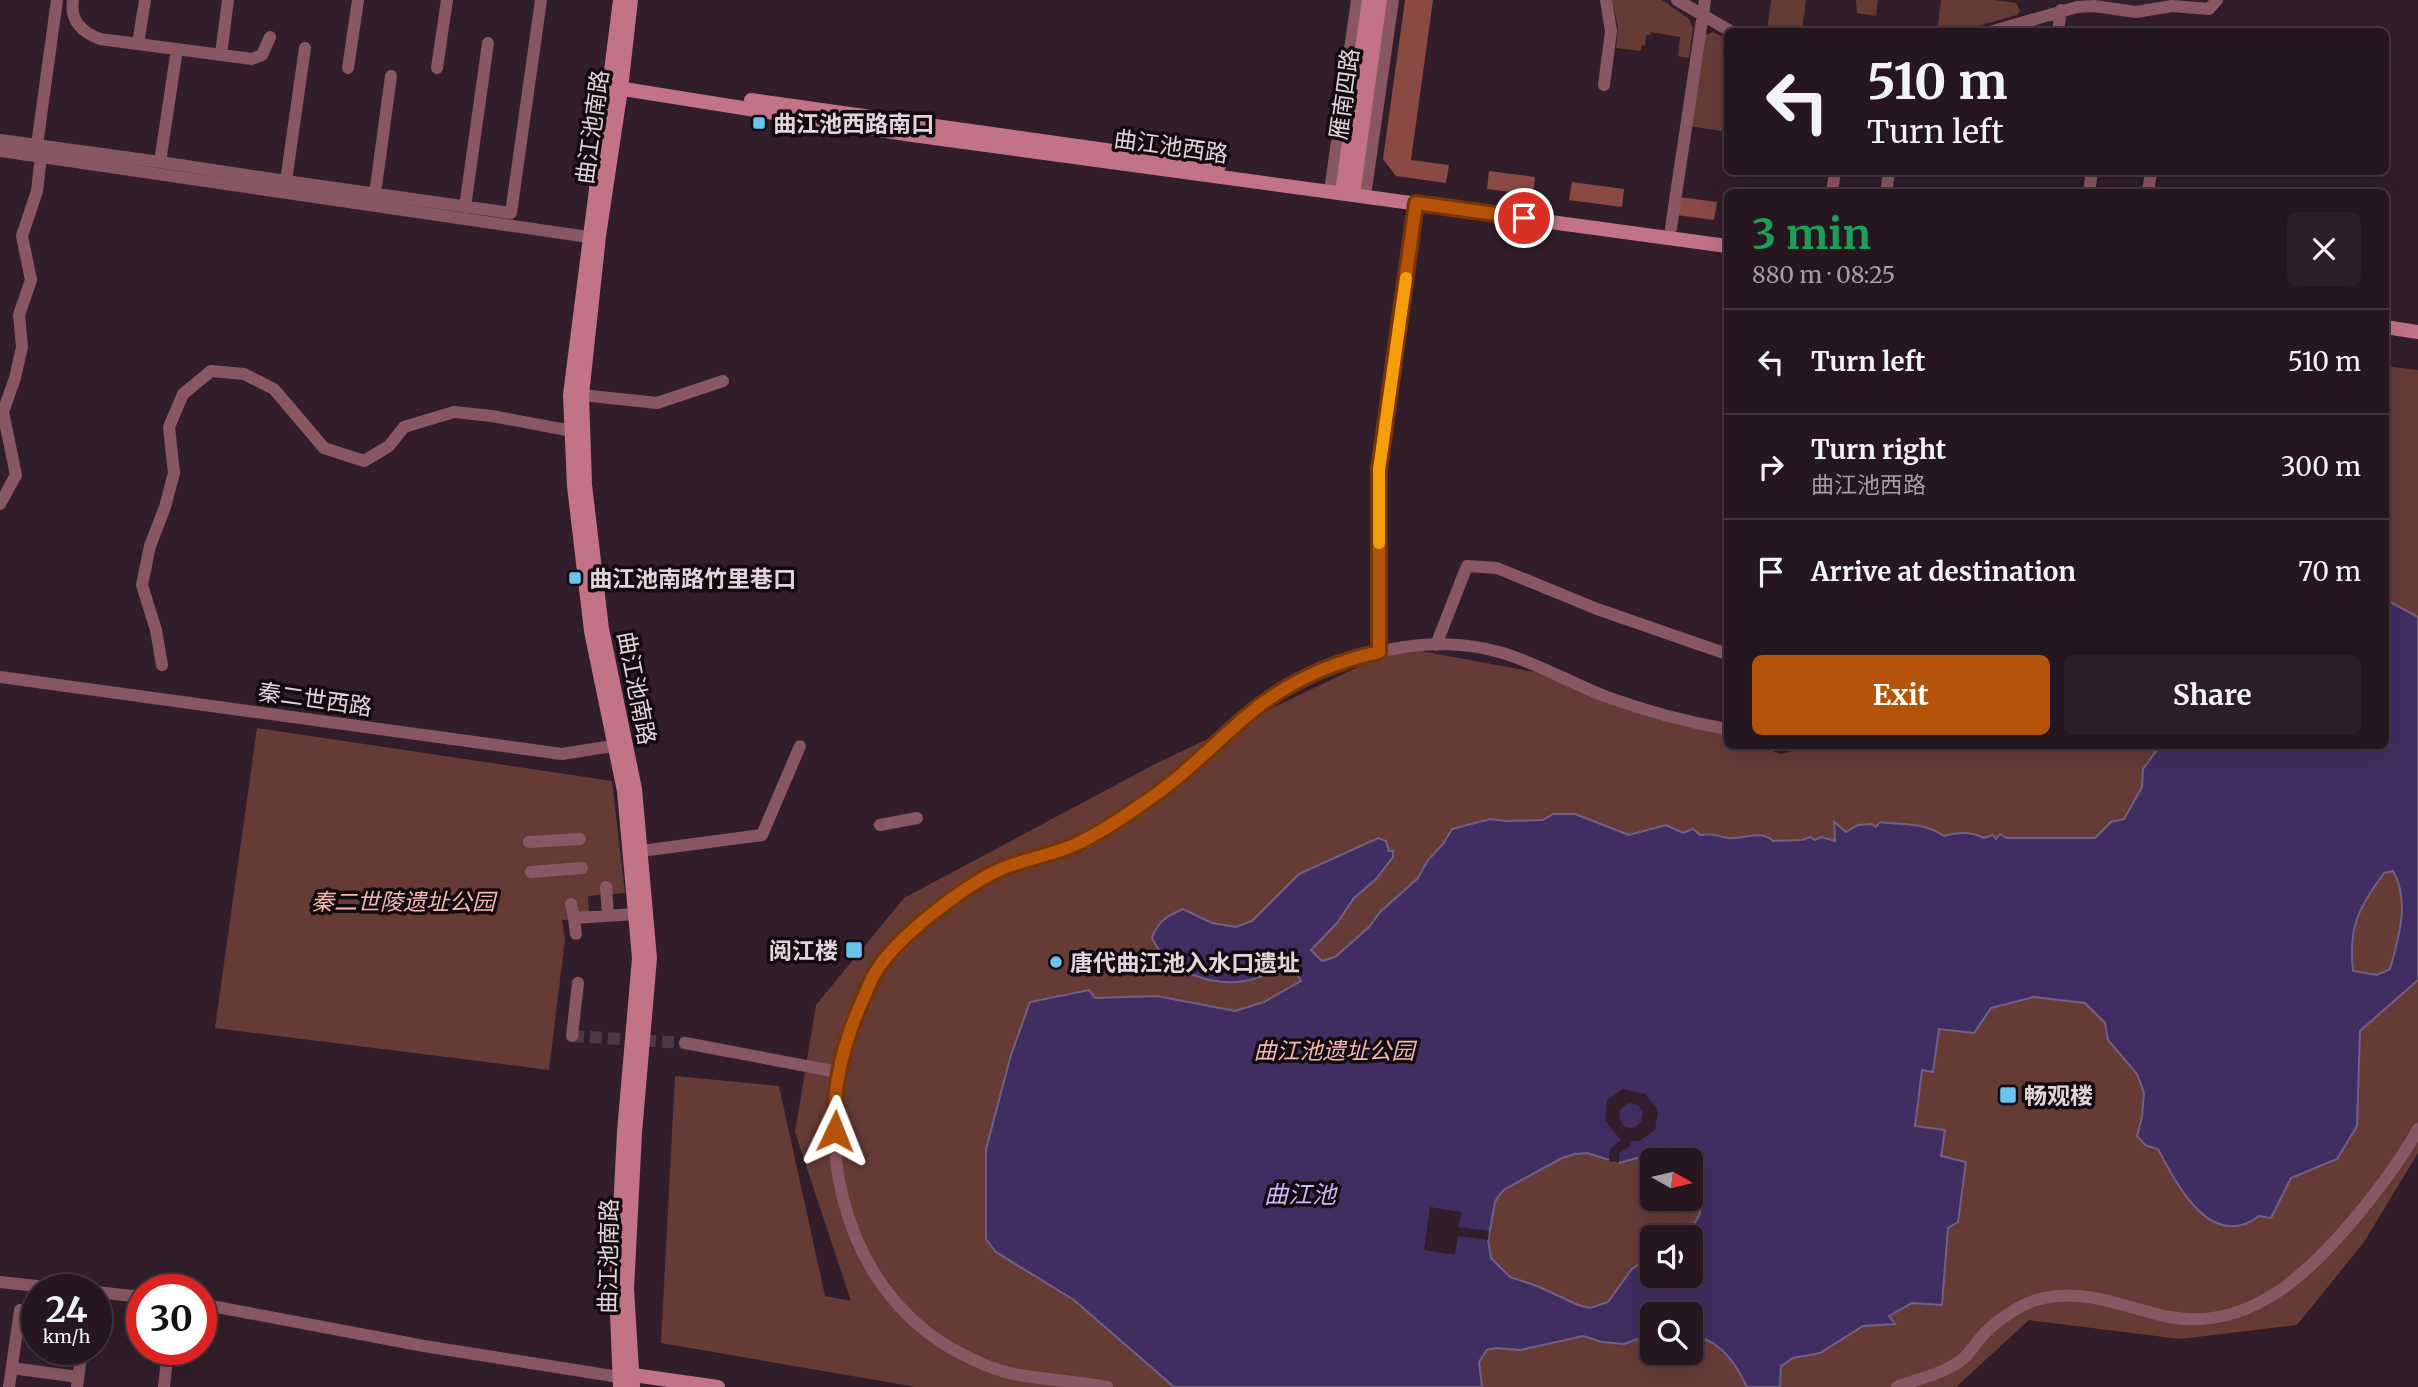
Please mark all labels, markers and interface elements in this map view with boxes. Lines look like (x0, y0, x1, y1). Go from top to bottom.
street label: 雁南四路 (1323, 46, 1365, 142)
text: 510 m (1867, 51, 2007, 112)
icon: left (1752, 56, 1843, 147)
street label: 曲江池南路 (570, 68, 614, 186)
place label: 曲江池西路南口 (773, 109, 934, 138)
text: Turn left (1867, 112, 2004, 152)
marker: 曲江池西路南口 (751, 115, 767, 131)
street label: 曲江池西路 (1112, 124, 1230, 168)
pin (1494, 188, 1554, 248)
icon: arrive (1505, 199, 1543, 237)
text: 3 min (1752, 208, 1871, 260)
button: close (2287, 212, 2361, 286)
text: 880 m · 08:25 (1752, 260, 1895, 289)
icon: left (1752, 343, 1790, 381)
text: Turn left (1811, 345, 1925, 378)
text: 510 m (2288, 345, 2361, 378)
text: Turn right (1811, 433, 1946, 466)
icon: right (1752, 448, 1790, 486)
text: 300 m (2281, 450, 2361, 483)
text: 曲江池西路 (1811, 470, 1926, 499)
icon: arrive (1752, 553, 1790, 591)
text: Arrive at destination (1811, 555, 2076, 588)
text: 70 m (2298, 555, 2361, 588)
place label: 曲江池南路竹里巷口 (589, 564, 796, 593)
marker: 曲江池南路竹里巷口 (567, 570, 583, 586)
street label: 曲江池南路 (612, 629, 662, 747)
button: Exit (1752, 655, 2050, 735)
button: Share (2064, 655, 2361, 735)
street label: 秦二世西路 (256, 677, 374, 721)
park label: 秦二世陵遗址公园 (311, 887, 498, 916)
place label: 阅江楼 (769, 936, 838, 965)
marker: 阅江楼 (844, 940, 864, 960)
place label: 唐代曲江池入水口遗址 (1070, 948, 1300, 977)
marker: 唐代曲江池入水口遗址 (1048, 954, 1064, 970)
park label: 曲江池遗址公园 (1254, 1036, 1418, 1065)
place label: 畅观楼 (2024, 1081, 2093, 1110)
marker: 畅观楼 (1998, 1085, 2018, 1105)
position arrow (798, 1094, 872, 1168)
north arrow (1640, 1148, 1703, 1211)
map controls (1640, 1148, 1703, 1365)
water label: 曲江池 (1264, 1179, 1338, 1210)
street label: 曲江池南路 (592, 1198, 624, 1314)
button: sound (1640, 1225, 1703, 1288)
speed limit sign: 30 (126, 1274, 217, 1365)
text: 24 (45, 1288, 88, 1332)
button: search (1640, 1302, 1703, 1365)
text: km/h (43, 1325, 90, 1348)

